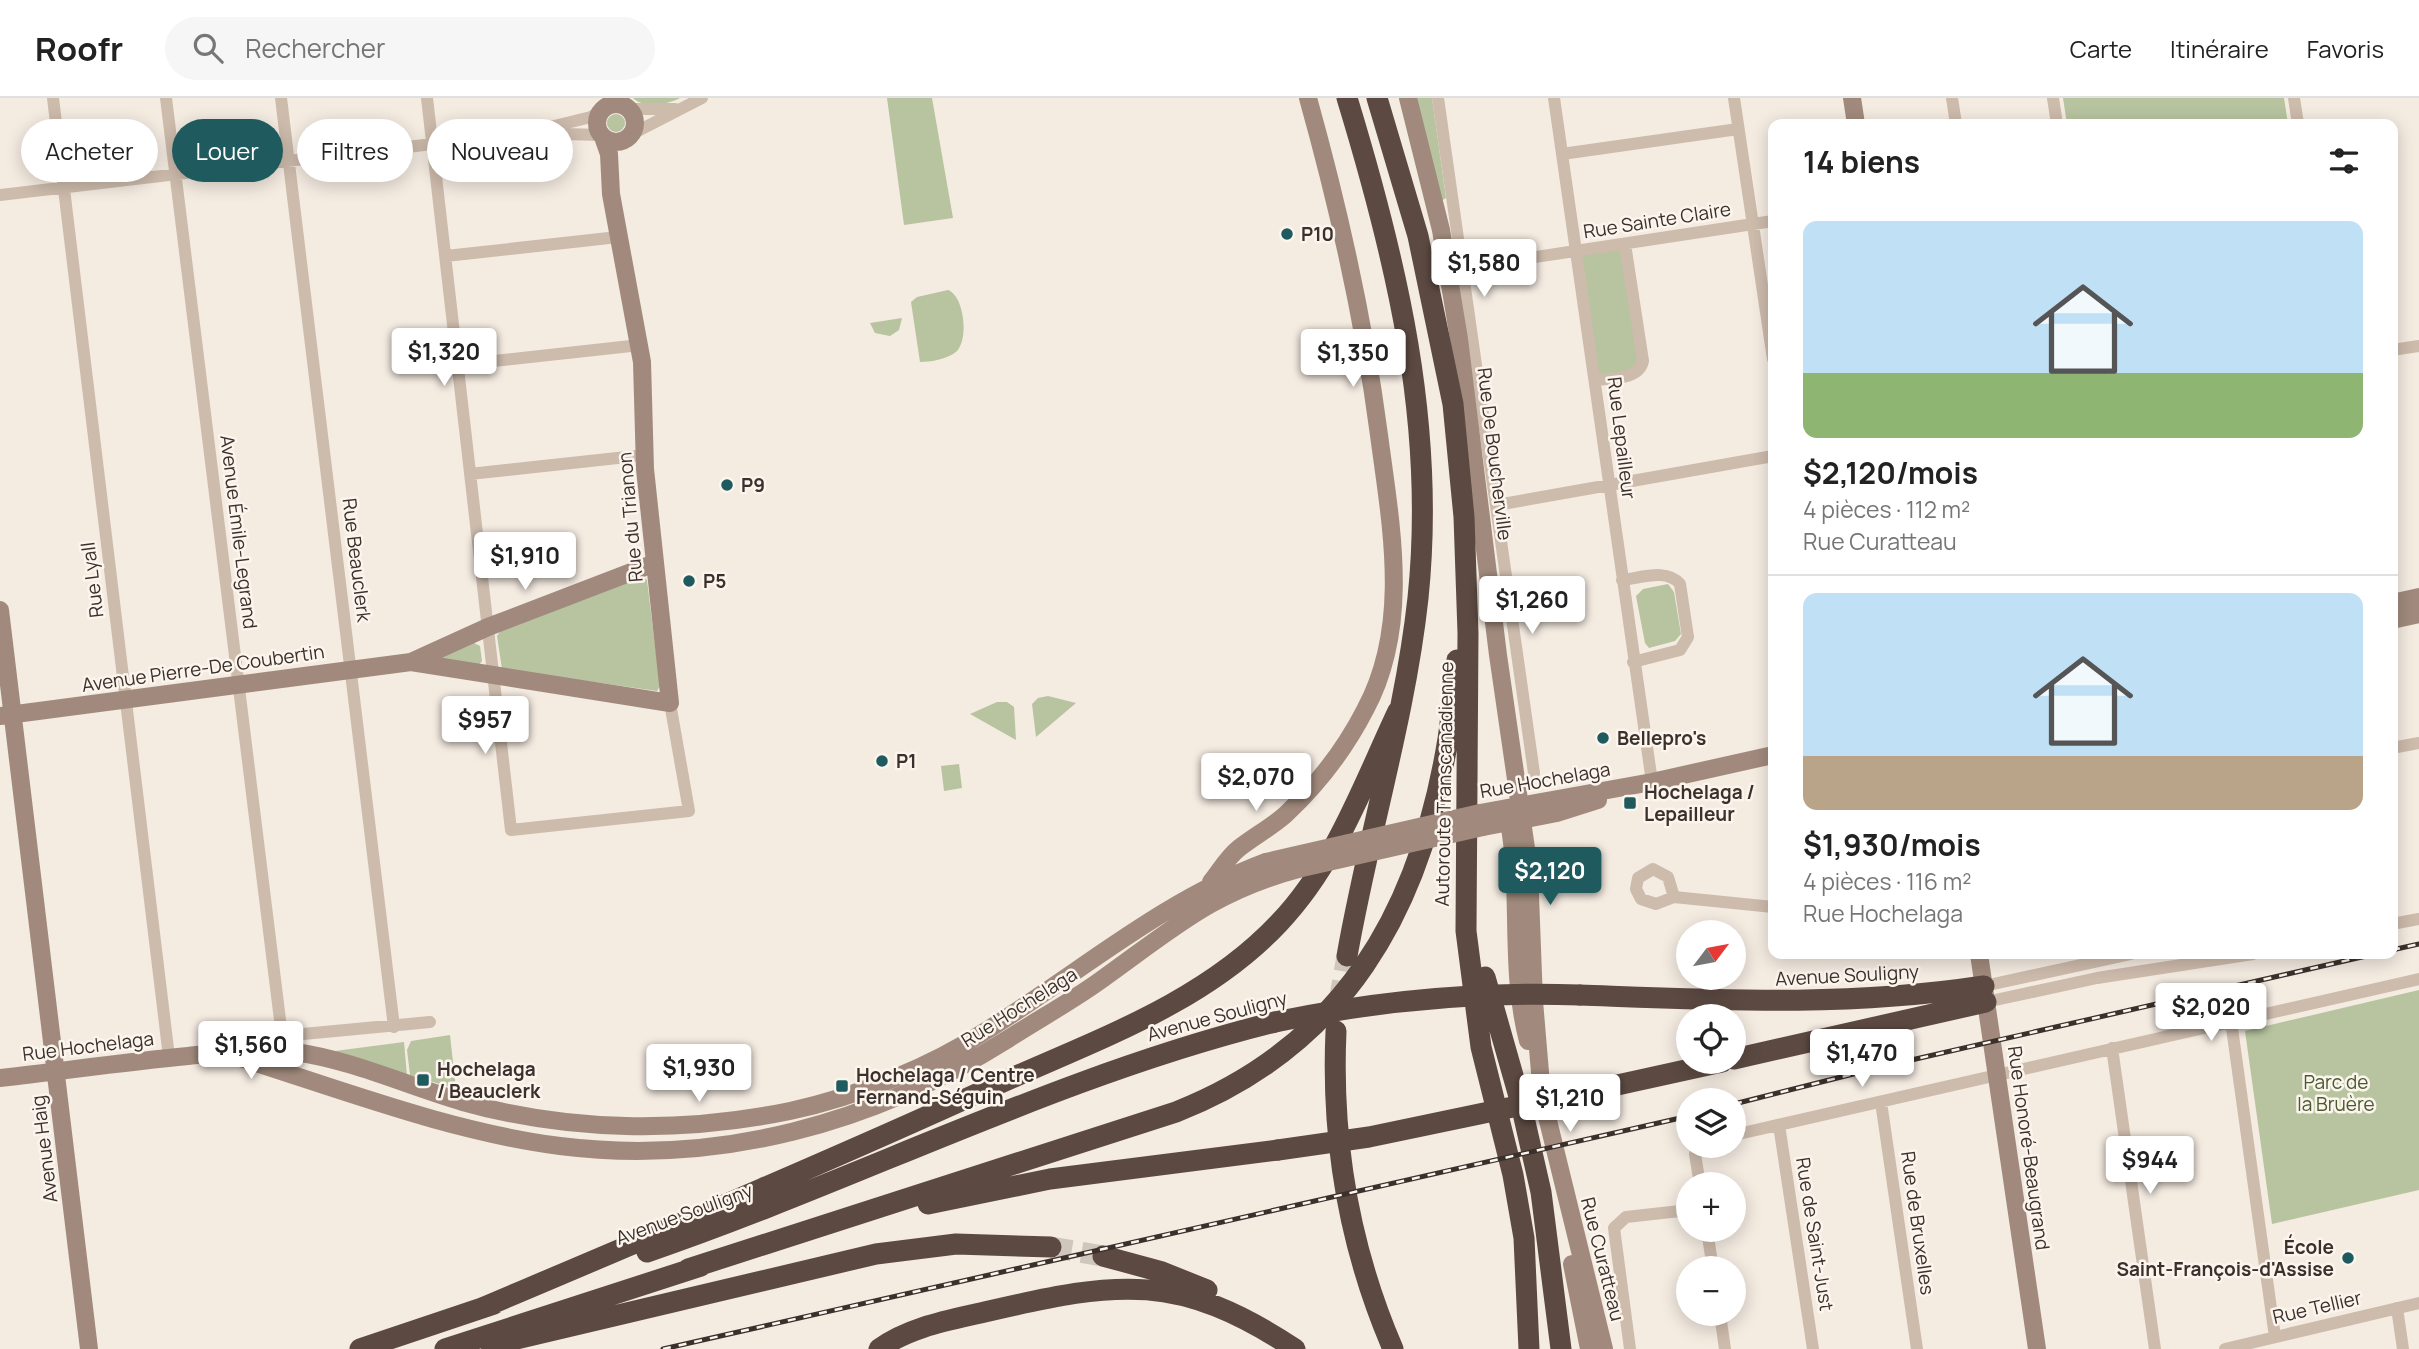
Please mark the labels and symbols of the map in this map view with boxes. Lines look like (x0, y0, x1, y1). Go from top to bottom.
street label: Rue Sainte Claire (1581, 195, 1733, 245)
place label: P10 (1301, 221, 1334, 247)
marker: P10 (1279, 226, 1295, 242)
pin: $1,580 (1427, 240, 1541, 299)
pin: $1,320 (387, 328, 501, 388)
pin: $1,350 (1296, 330, 1410, 389)
street label: Rue De Boucherville (1472, 366, 1518, 542)
street label: Rue Lepailleur (1602, 375, 1642, 501)
street label: Avenue Émile-Legrand (214, 433, 264, 631)
street label: Rue du Trianon (611, 451, 649, 583)
place label: P9 (741, 472, 765, 498)
marker: P9 (719, 477, 735, 493)
street label: Rue Beauclerk (337, 497, 378, 624)
pin: $1,910 (468, 532, 582, 592)
street label: Rue Lyall (74, 541, 110, 619)
place label: P5 (703, 568, 726, 594)
marker: P5 (681, 573, 697, 589)
pin: $1,260 (1475, 576, 1589, 636)
street label: Avenue Pierre-De Coubertin (80, 638, 326, 698)
street label: Autoroute Transcanadienne (1429, 661, 1459, 907)
pin: $957 (444, 696, 526, 756)
place label: Bellepro's (1617, 725, 1706, 751)
marker: Bellepro's (1595, 730, 1611, 746)
place label: P1 (896, 748, 916, 774)
marker: P1 (874, 753, 890, 769)
pin: $2,070 (1199, 754, 1313, 813)
street label: Rue Hochelaga (1478, 756, 1612, 804)
place label: Hochelaga / Lepailleur (1644, 779, 1755, 827)
marker: Hochelaga / Lepailleur (1622, 795, 1638, 811)
pin: $2,120 (1493, 848, 1607, 907)
north arrow (1676, 920, 1746, 990)
street label: Avenue Souligny (1774, 958, 1920, 992)
street label: Rue Hochelaga (956, 961, 1082, 1053)
pin: $2,020 (2154, 984, 2268, 1043)
street label: Avenue Souligny (1144, 985, 1290, 1047)
pin: $1,560 (194, 1021, 308, 1081)
street label: Rue Hochelaga (21, 1025, 155, 1067)
pin: $1,470 (1805, 1030, 1919, 1089)
pin: $1,930 (642, 1044, 756, 1104)
street label: Rue Honoré-Beaugrand (2002, 1044, 2056, 1252)
place label: Hochelaga / Beauclerk (437, 1056, 541, 1104)
place label: Hochelaga / Centre Fernand-Séguin (856, 1062, 1035, 1110)
park label: Parc de la Bruère (2297, 1069, 2375, 1117)
marker: Hochelaga / Beauclerk (415, 1072, 431, 1088)
pin: $1,210 (1513, 1074, 1627, 1134)
marker: Hochelaga / Centre Fernand-Séguin (834, 1078, 850, 1094)
street label: Avenue Haig (25, 1094, 63, 1204)
pin: $944 (2109, 1136, 2191, 1196)
street label: Rue de Bruxelles (1895, 1149, 1941, 1297)
street label: Rue de Saint-Just (1790, 1155, 1840, 1313)
street label: Avenue Souligny (612, 1177, 756, 1251)
street label: Rue Curatteau (1575, 1194, 1631, 1324)
place label: École Saint-François-d'Assise (2116, 1234, 2334, 1282)
marker: École Saint-François-d'Assise (2340, 1250, 2356, 1266)
street label: Rue Tellier (2270, 1284, 2364, 1330)

